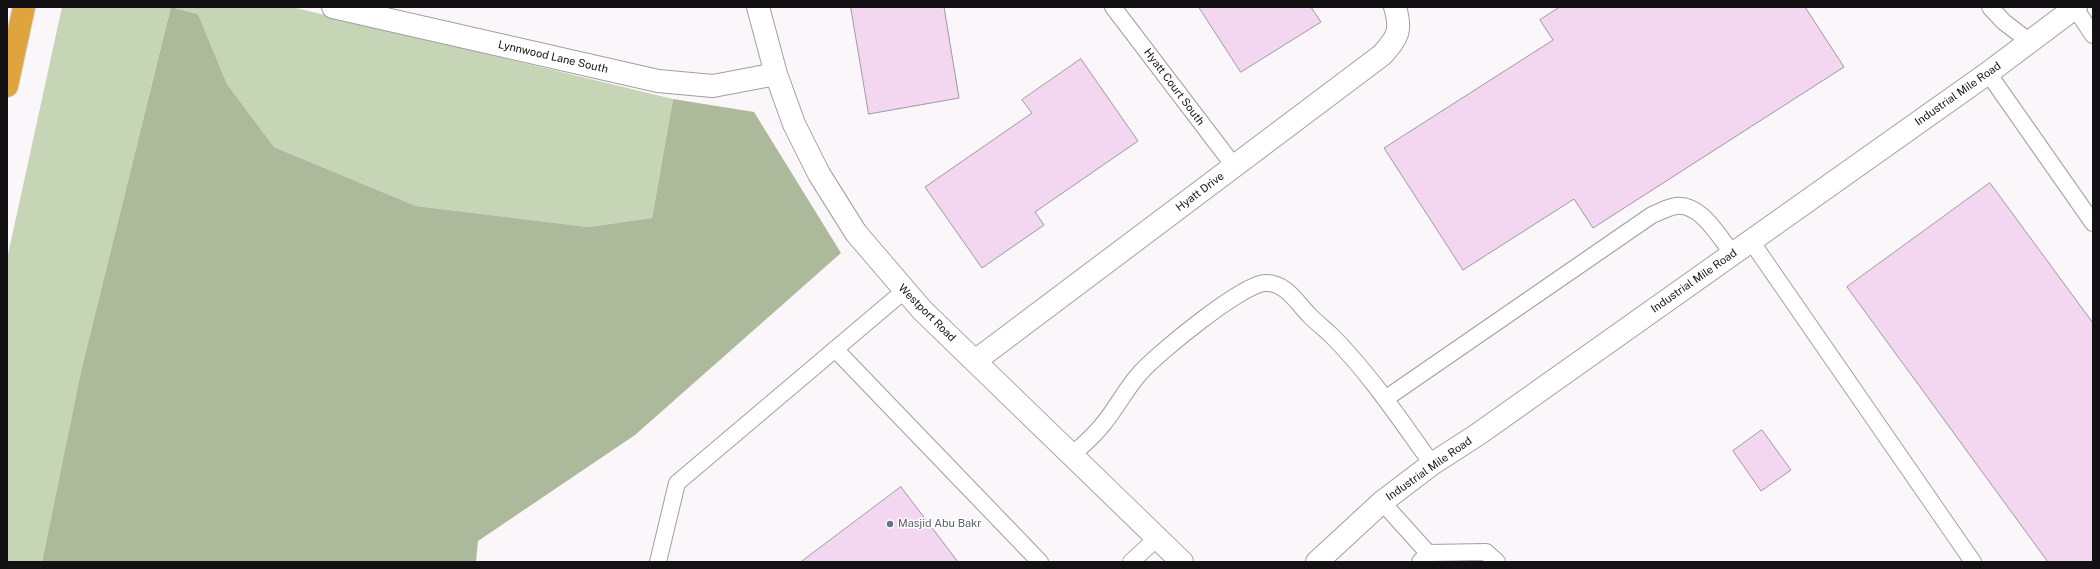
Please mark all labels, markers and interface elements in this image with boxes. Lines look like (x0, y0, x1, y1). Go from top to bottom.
street label: Lynnwood Lane South (497, 38, 609, 76)
street label: Hyatt Court South (1141, 46, 1207, 128)
street label: Industrial Mile Road (1913, 59, 2003, 129)
street label: Hyatt Drive (1173, 170, 1227, 214)
street label: Industrial Mile Road (1649, 246, 1739, 316)
street label: Westport Road (896, 282, 958, 344)
street label: Industrial Mile Road (1384, 434, 1474, 504)
place label: Masjid Abu Bakr (898, 517, 982, 531)
marker: Masjid Abu Bakr (885, 519, 895, 529)

